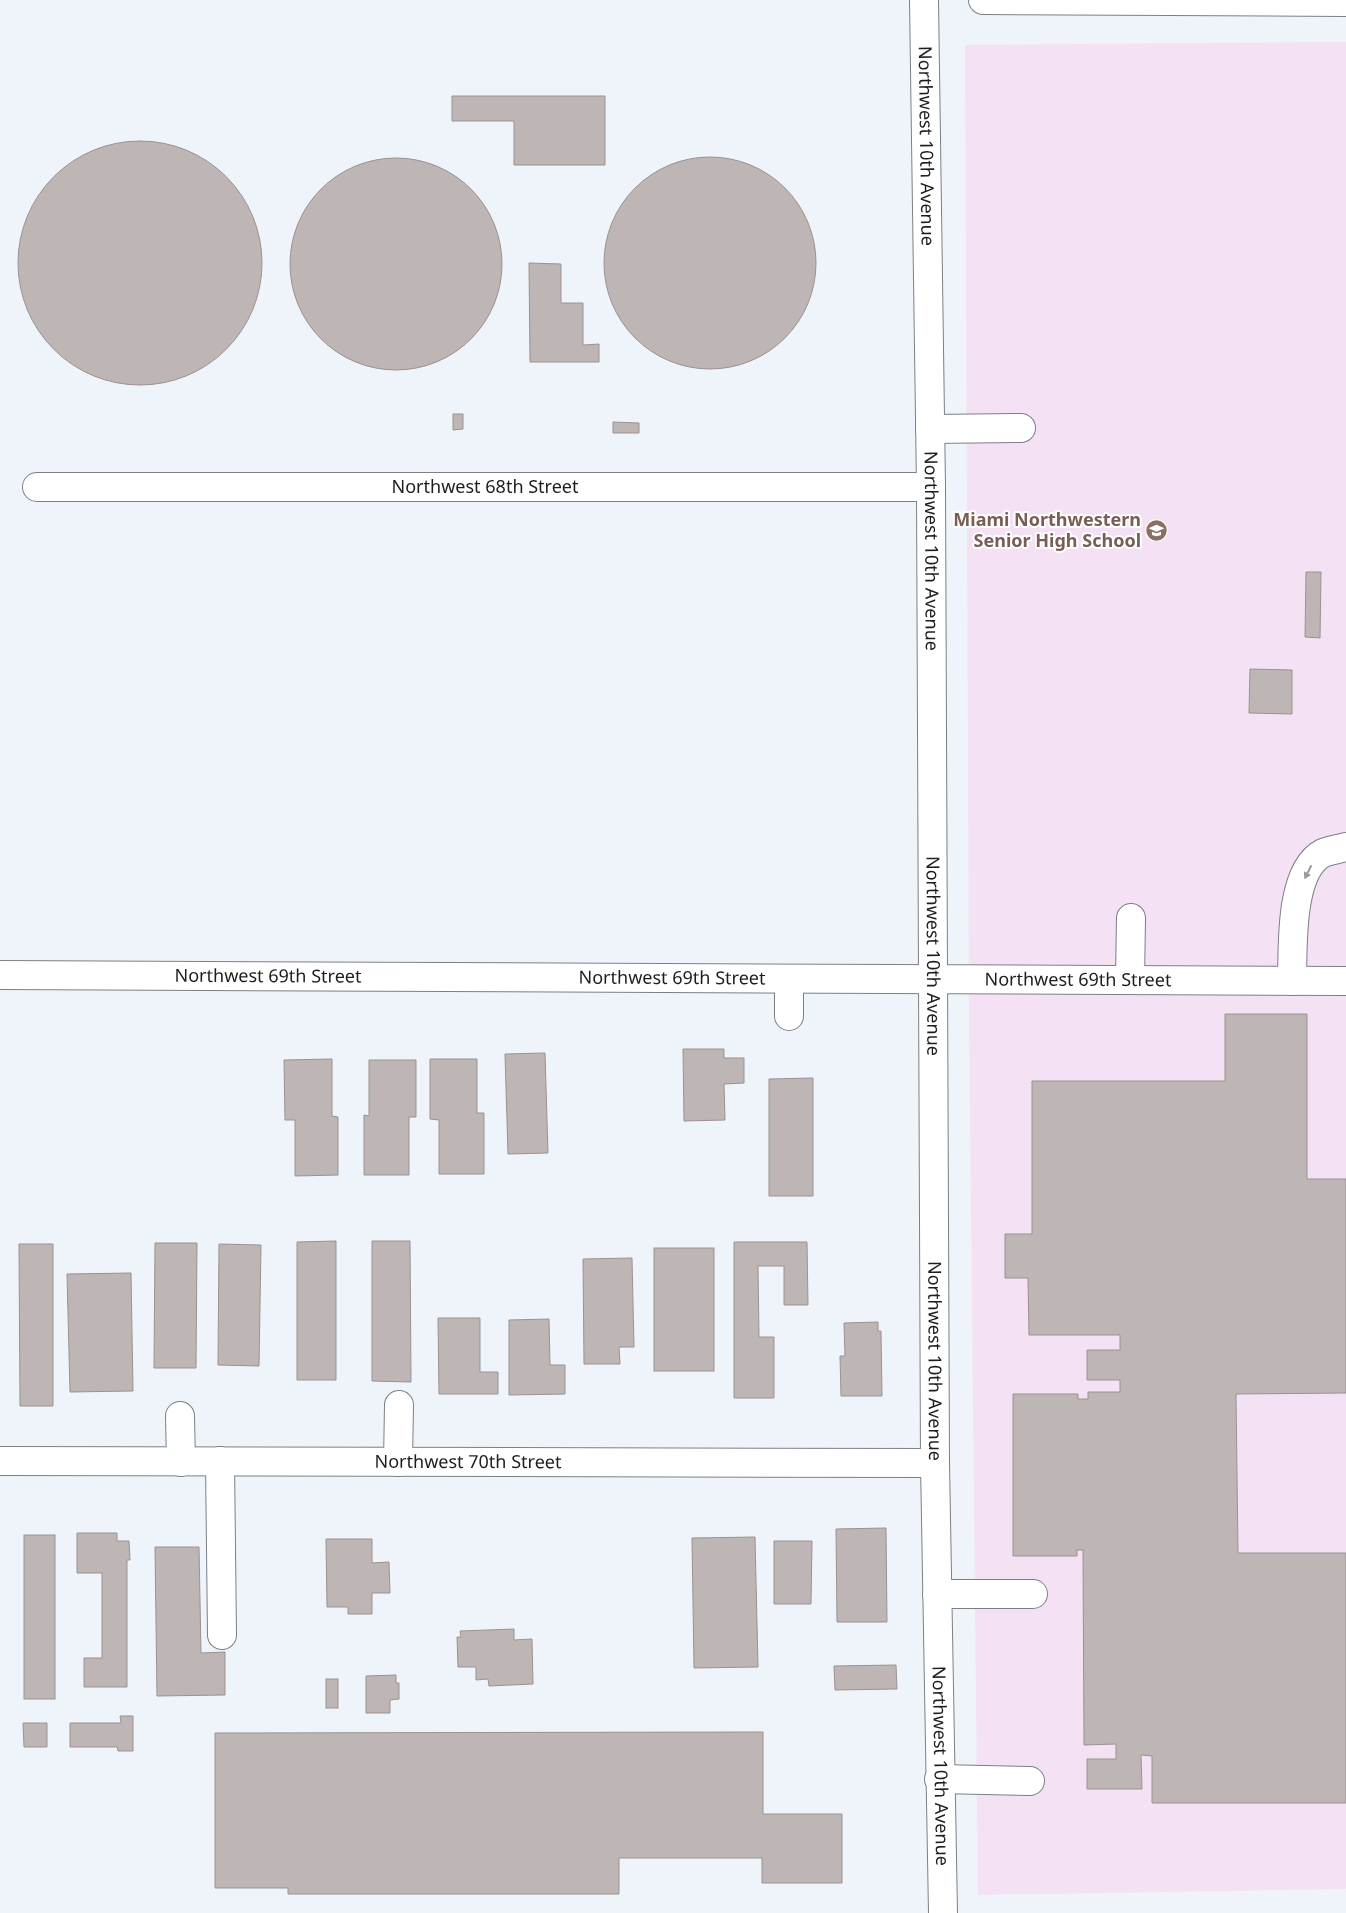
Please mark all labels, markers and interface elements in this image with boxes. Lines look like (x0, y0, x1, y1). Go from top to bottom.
street label: Northwest 10th Avenue (914, 46, 941, 246)
street label: Northwest 10th Avenue (919, 451, 945, 651)
street label: Northwest 68th Street (392, 474, 579, 498)
place label: Miami Northwestern Senior High School (953, 507, 1141, 552)
school or university icon: Miami Northwestern Senior High School (1145, 518, 1169, 542)
street label: Northwest 10th Avenue (922, 856, 946, 1056)
one-way arrow (1303, 865, 1311, 879)
street label: Northwest 69th Street (174, 963, 362, 988)
street label: Northwest 69th Street (578, 965, 766, 989)
street label: Northwest 69th Street (984, 966, 1172, 991)
street label: Northwest 10th Avenue (923, 1261, 948, 1461)
street label: Northwest 70th Street (374, 1449, 562, 1473)
street label: Northwest 10th Avenue (928, 1666, 955, 1866)

